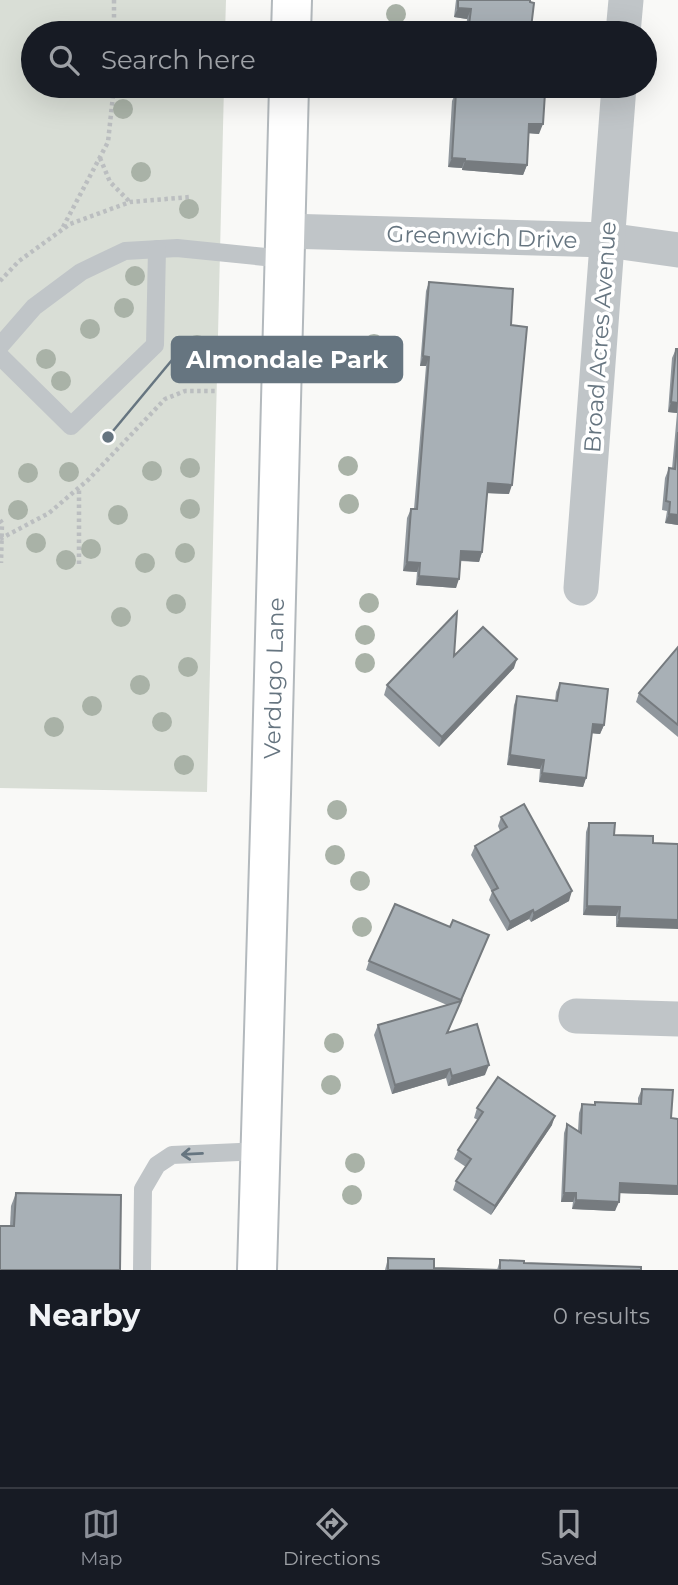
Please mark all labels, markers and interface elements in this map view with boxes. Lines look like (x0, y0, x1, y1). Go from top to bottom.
search box (21, 21, 657, 98)
icon: search (45, 41, 83, 79)
text: Search here (101, 44, 256, 76)
street label: Greenwich Drive (386, 220, 578, 254)
street label: Broad Acres Avenue (578, 220, 622, 454)
callout: Almondale Park (172, 337, 402, 382)
text: Almondale Park (185, 345, 388, 374)
street label: Verdugo Lane (258, 597, 290, 759)
one-way arrow (181, 1148, 204, 1161)
text: Nearby (28, 1297, 140, 1334)
text: 0 results (553, 1302, 650, 1330)
tab: Map (80, 1505, 122, 1570)
tab: Directions (283, 1505, 380, 1570)
tab: Saved (541, 1505, 598, 1570)

